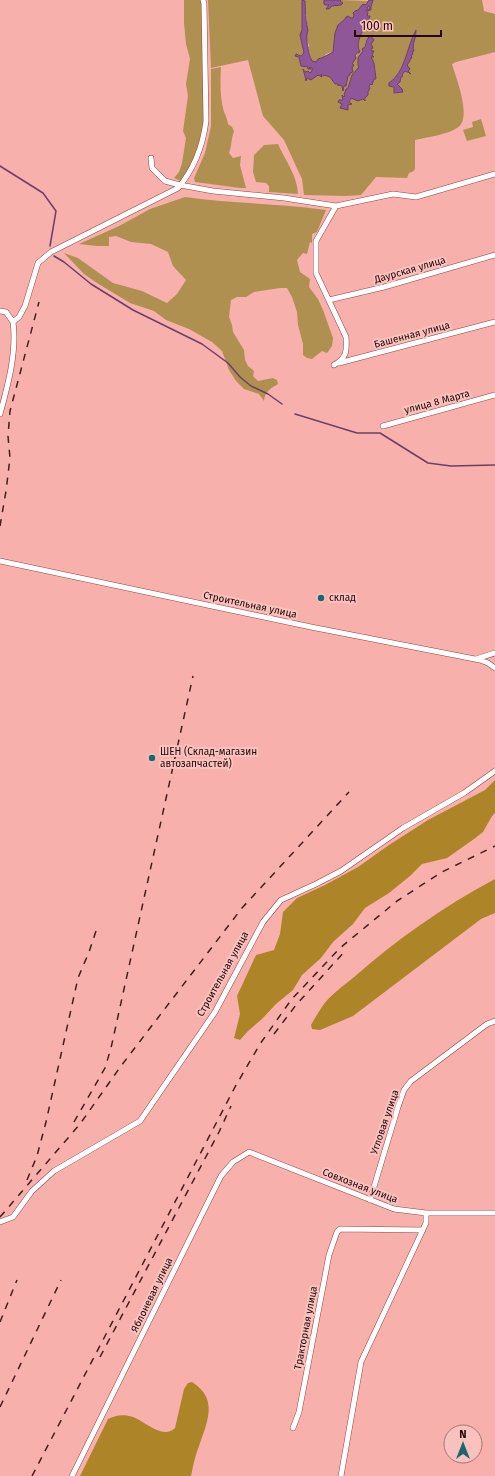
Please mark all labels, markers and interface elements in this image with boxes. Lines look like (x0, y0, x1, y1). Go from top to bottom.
scale bar (355, 12, 441, 38)
text: 100 m (361, 19, 393, 33)
street label: Даурская улица (372, 254, 447, 286)
street label: Башенная улица (373, 319, 451, 351)
street label: улица 8 Марта (403, 388, 471, 416)
street label: Строительная улица (202, 589, 298, 621)
place label: склад (329, 592, 356, 604)
marker: склад (316, 593, 326, 603)
place label: ШЕН (Склад-магазин автозапчастей) (160, 745, 257, 770)
marker: ШЕН (Склад-магазин автозапчастей) (147, 753, 157, 763)
street label: Строительная улица (195, 929, 251, 1019)
street label: Угловая улица (368, 1088, 402, 1156)
street label: Совхозная улица (321, 1166, 399, 1206)
street label: Яблоневая улица (129, 1256, 175, 1334)
street label: Тракторная улица (292, 1285, 320, 1371)
north arrow (443, 1424, 483, 1464)
text: N (459, 1428, 467, 1441)

